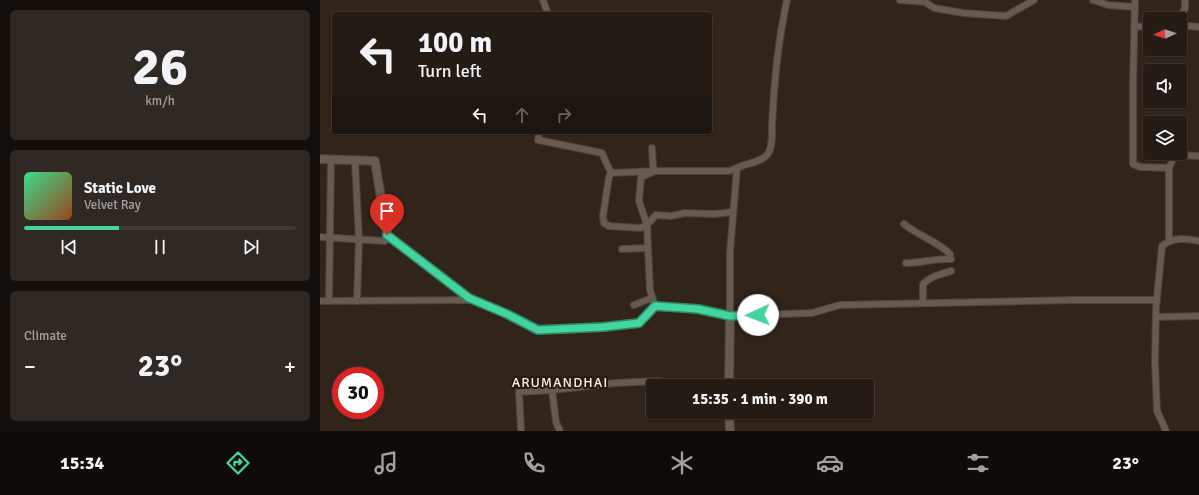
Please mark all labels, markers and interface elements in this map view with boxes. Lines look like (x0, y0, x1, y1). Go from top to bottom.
north arrow (1143, 12, 1187, 56)
map controls (1143, 12, 1187, 160)
text: 100 m (418, 26, 492, 60)
icon: left (352, 28, 404, 80)
text: 26 (132, 35, 188, 99)
text: Turn left (418, 60, 481, 82)
button: sound (1143, 64, 1187, 108)
text: km/h (145, 93, 175, 109)
icon: left (469, 104, 491, 126)
icon: ahead (511, 104, 533, 126)
icon: right (553, 104, 575, 126)
button: layers (1143, 116, 1187, 160)
text: Static Love (84, 179, 156, 197)
pin (370, 194, 404, 235)
text: Velvet Ray (84, 197, 141, 213)
icon: arrive (376, 200, 398, 222)
icon: previous (58, 236, 80, 258)
icon: pause (149, 236, 171, 258)
icon: next (240, 236, 262, 258)
position arrow (737, 294, 779, 336)
text: Climate (24, 328, 67, 344)
text: 23° (138, 348, 182, 385)
text: − (24, 353, 36, 380)
text: + (284, 353, 296, 380)
speed limit sign: 30 (332, 367, 384, 419)
district label: ARUMANDHAI (512, 374, 608, 391)
text: 15:35 · 1 min · 390 m (692, 390, 828, 408)
icon: directions (224, 449, 252, 477)
icon: music (372, 449, 400, 477)
icon: phone (520, 449, 548, 477)
icon: climate (668, 449, 696, 477)
icon: car (816, 449, 844, 477)
icon: filters (964, 449, 992, 477)
text: 15:34 (60, 452, 104, 474)
text: 23° (1112, 452, 1139, 474)

